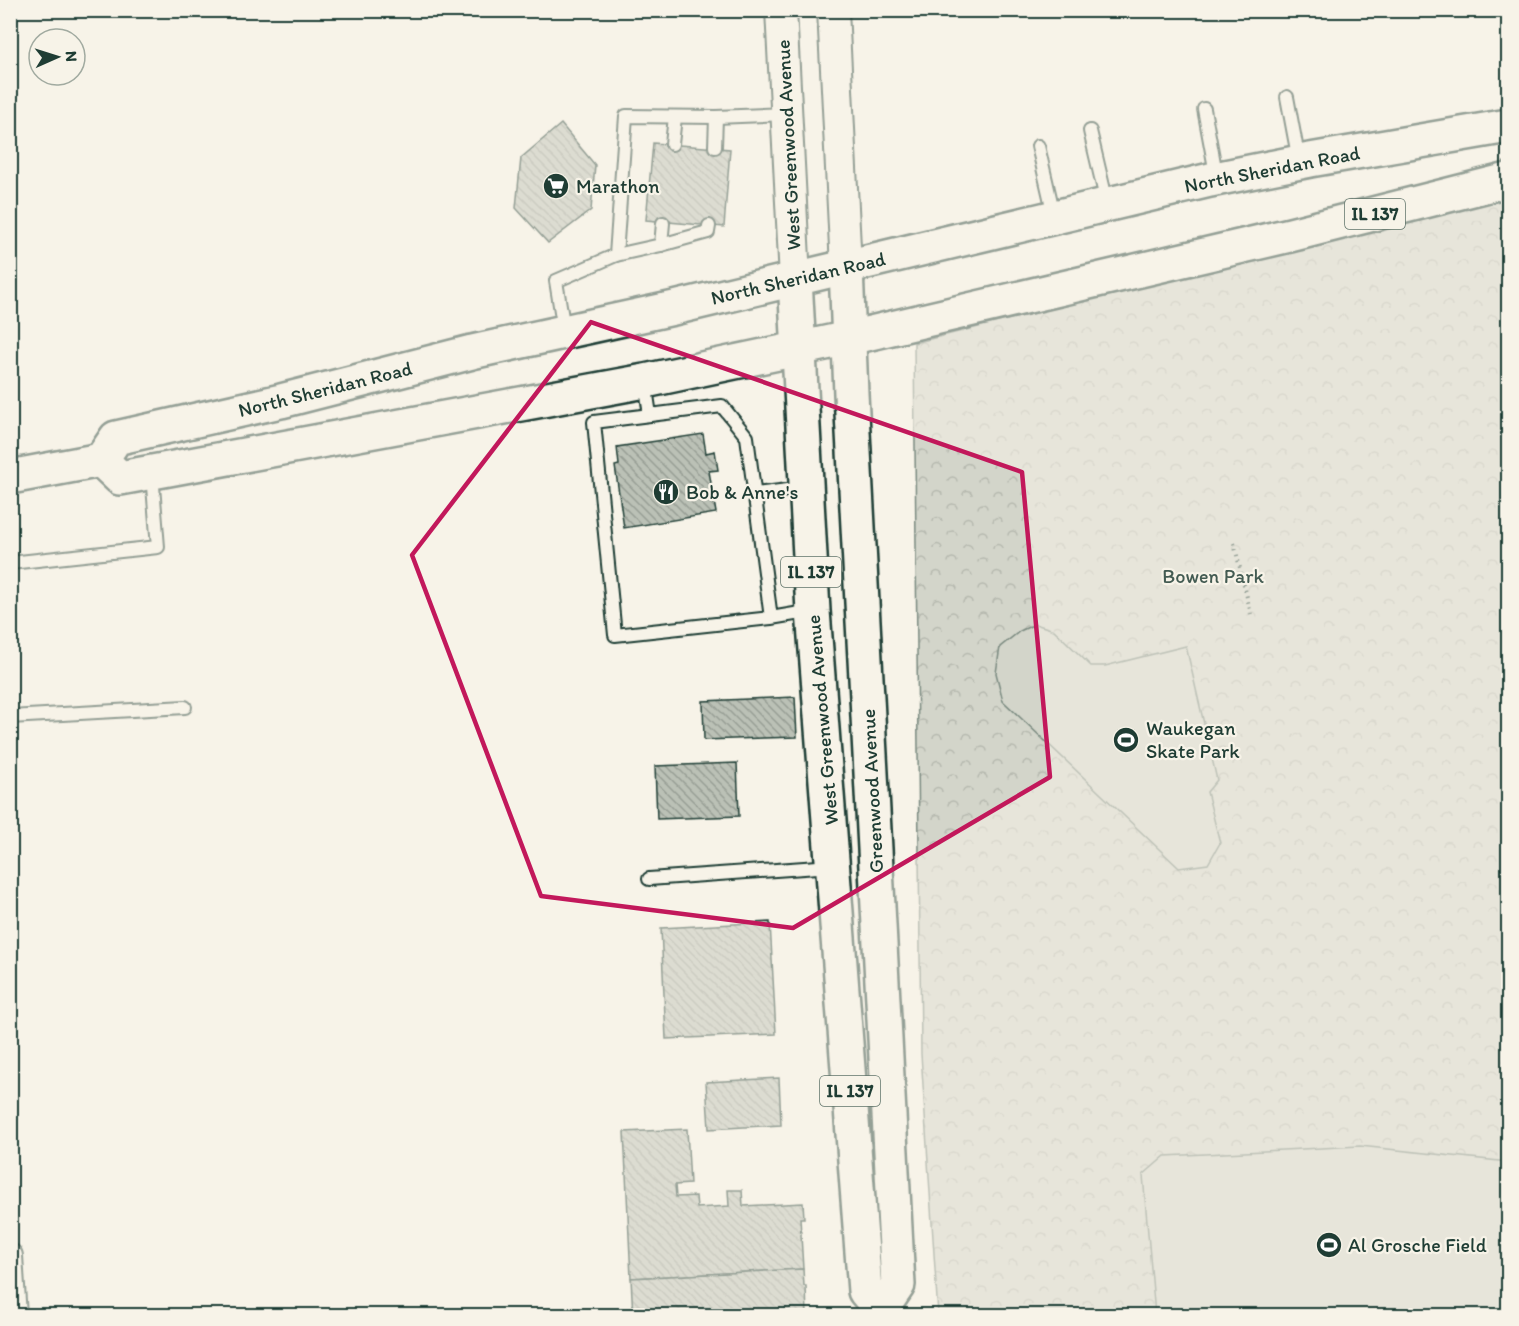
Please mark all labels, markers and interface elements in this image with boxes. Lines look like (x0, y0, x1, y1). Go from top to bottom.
north arrow (27, 27, 87, 87)
street label: West Greenwood Avenue (770, 39, 806, 251)
text: N (62, 50, 81, 62)
street label: North Sheridan Road (1182, 140, 1362, 198)
supermarket icon: Marathon (541, 171, 571, 201)
place label: Marathon (576, 174, 660, 198)
road number: IL 137 (1345, 199, 1405, 229)
street label: North Sheridan Road (708, 246, 888, 310)
street label: North Sheridan Road (236, 356, 415, 422)
restaurant icon: Bob & Anne's (651, 477, 681, 507)
place label: Bob & Anne's (686, 480, 799, 504)
road number: IL 137 (781, 557, 841, 587)
park label: Bowen Park (1162, 564, 1264, 588)
street label: West Greenwood Avenue (801, 614, 843, 826)
street label: Greenwood Avenue (856, 708, 888, 874)
place label: Waukegan Skate Park (1146, 716, 1240, 763)
sports icon: Waukegan Skate Park (1111, 725, 1141, 755)
road number: IL 137 (820, 1076, 880, 1106)
sports icon: Al Grosche Field (1314, 1230, 1344, 1260)
place label: Al Grosche Field (1348, 1233, 1487, 1257)

